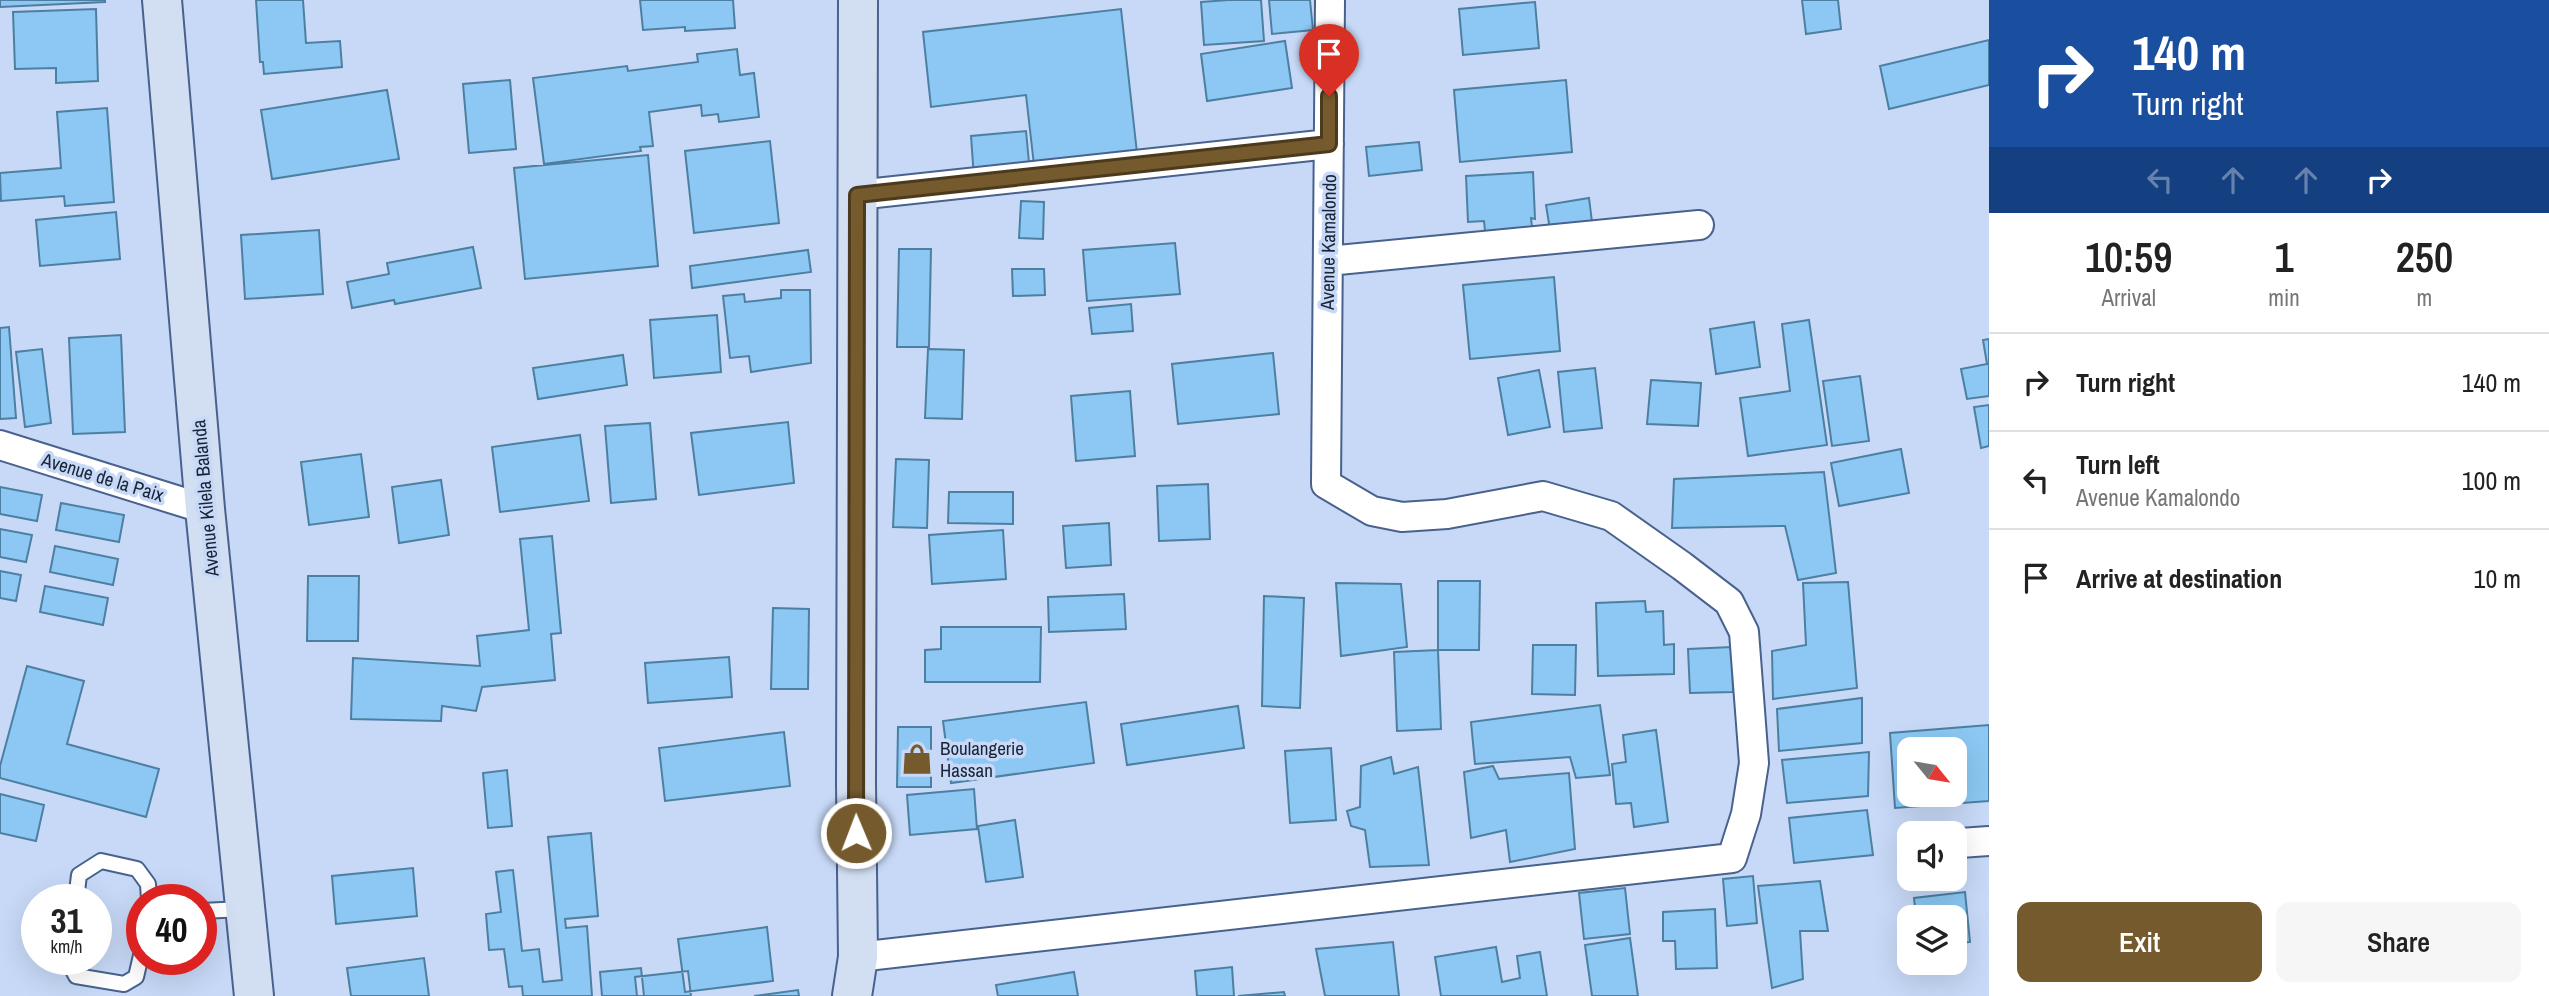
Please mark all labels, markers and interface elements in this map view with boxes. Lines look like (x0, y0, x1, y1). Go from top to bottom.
text: 140 m (2132, 19, 2246, 85)
pin (1299, 24, 1359, 96)
icon: right (2017, 28, 2108, 119)
icon: arrive (1310, 35, 1348, 73)
text: Turn right (2132, 82, 2244, 125)
icon: left (2141, 161, 2179, 199)
icon: ahead (2214, 161, 2252, 199)
icon: ahead (2287, 161, 2325, 199)
icon: right (2360, 161, 2398, 199)
street label: Avenue Kamalondo (1314, 174, 1342, 311)
text: 10:59 (2085, 229, 2172, 285)
text: 1 (2274, 229, 2294, 285)
text: 250 (2396, 229, 2453, 285)
text: Arrival (2101, 282, 2156, 313)
text: min (2268, 282, 2300, 313)
text: m (2417, 282, 2432, 313)
icon: right (2017, 363, 2055, 401)
text: Turn right (2076, 365, 2175, 400)
text: 140 m (2462, 365, 2521, 400)
street label: Avenue Kilela Balanda (185, 418, 225, 579)
street label: Avenue de la Paix (38, 446, 167, 508)
text: Turn left (2076, 447, 2160, 482)
icon: left (2017, 461, 2055, 499)
text: 100 m (2462, 463, 2521, 498)
text: Avenue Kamalondo (2076, 482, 2240, 513)
icon: arrive (2017, 559, 2055, 597)
text: Arrive at destination (2076, 561, 2282, 596)
text: 10 m (2474, 561, 2521, 596)
place label: Boulangerie Hassan (940, 735, 1024, 783)
north arrow (1897, 737, 1967, 807)
map controls (1897, 737, 1967, 975)
shop icon: Boulangerie Hassan (900, 742, 934, 776)
position arrow (819, 796, 893, 870)
button: sound (1897, 821, 1967, 891)
speed limit sign: 40 (126, 884, 217, 975)
text: 31 (51, 897, 82, 944)
button: Exit (2017, 902, 2262, 982)
button: Share (2276, 902, 2521, 982)
button: layers (1897, 905, 1967, 975)
text: km/h (51, 934, 83, 959)

